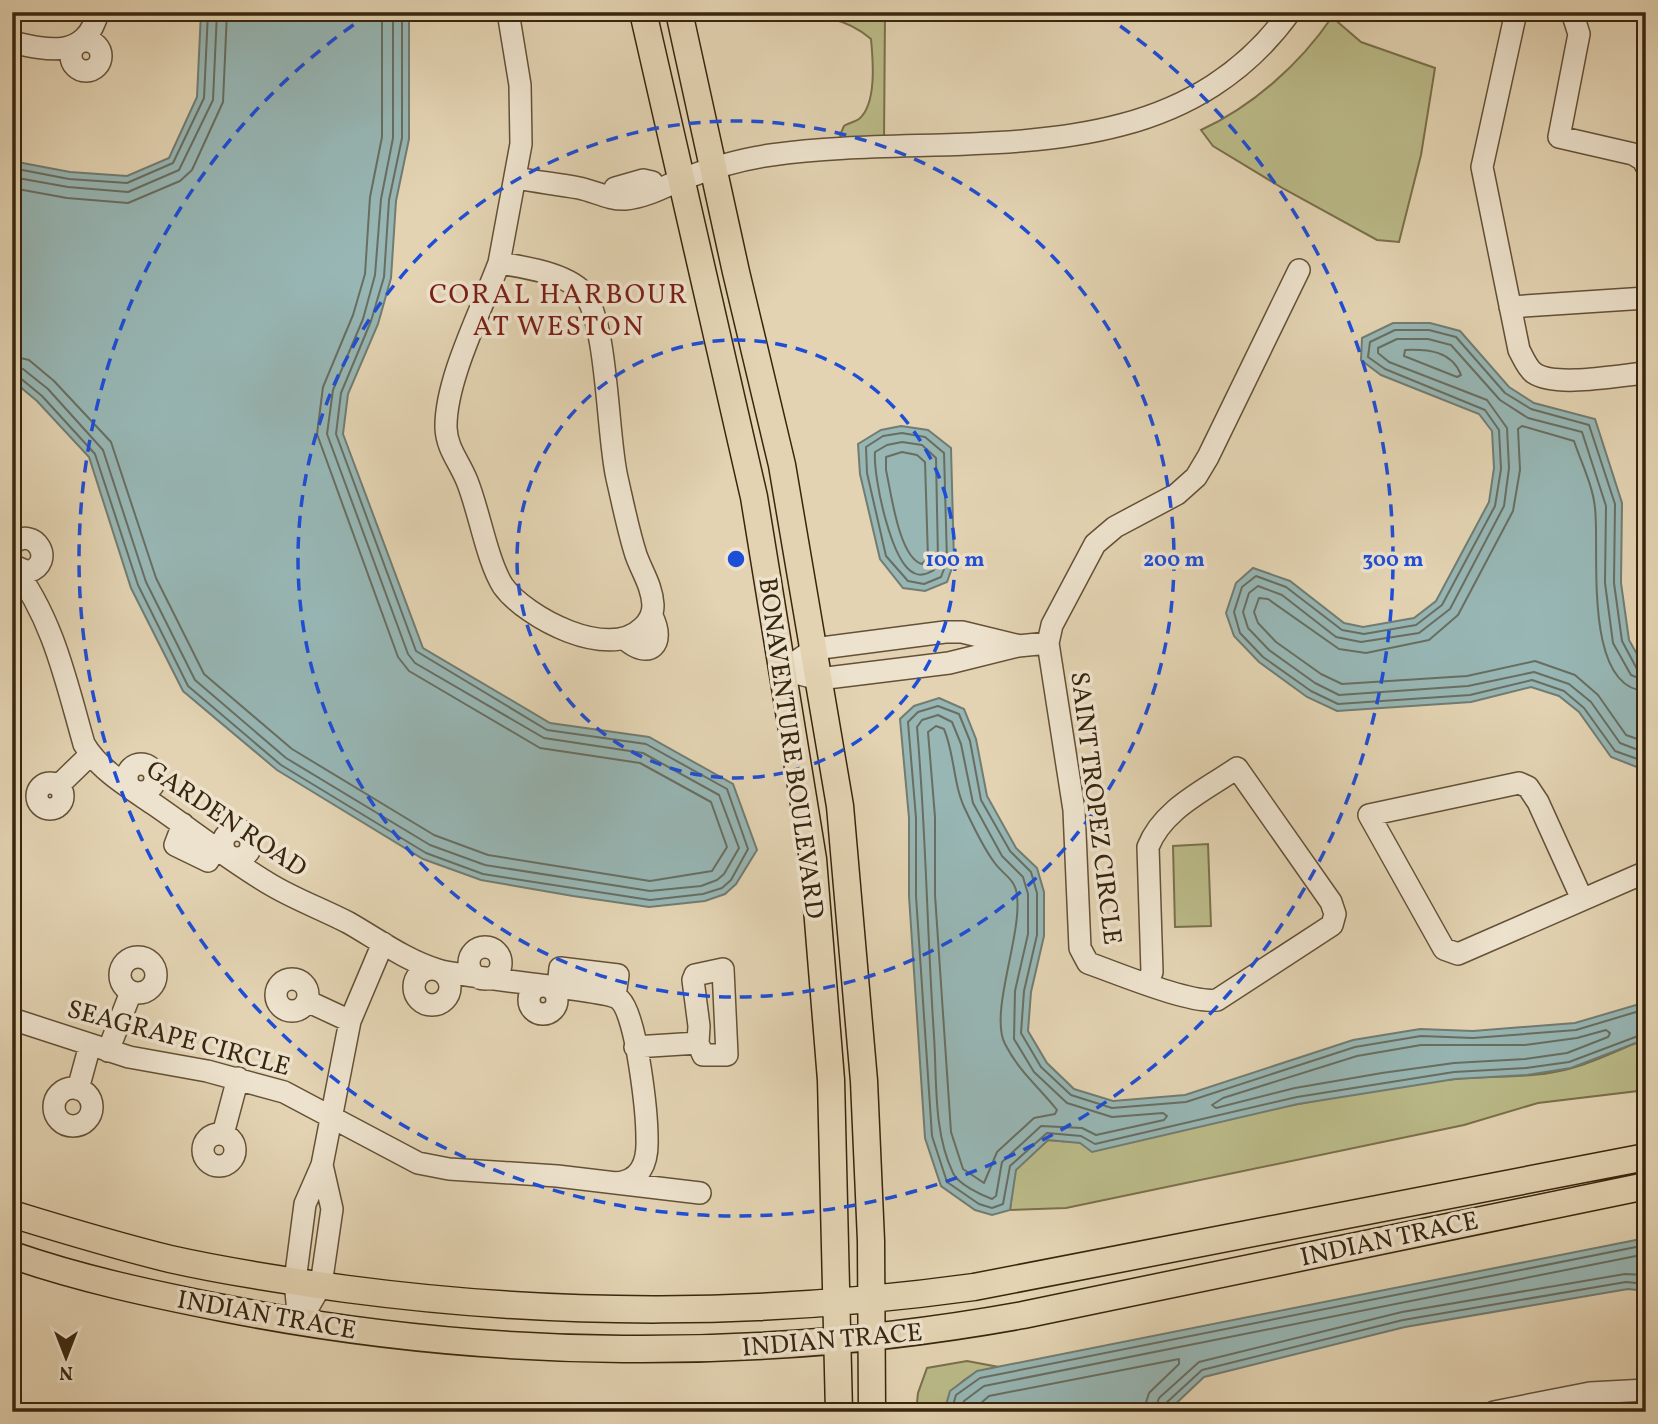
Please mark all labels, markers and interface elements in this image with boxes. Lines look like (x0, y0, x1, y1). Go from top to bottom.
district label: CORAL HARBOUR AT WESTON (429, 276, 689, 347)
text: 100 m (925, 546, 985, 575)
text: 200 m (1143, 546, 1205, 575)
text: 300 m (1363, 546, 1423, 575)
centre of rings (724, 547, 748, 571)
street label: BONAVENTURE BOULEVARD (748, 575, 832, 921)
street label: SAINT TROPEZ CIRCLE (1060, 670, 1130, 947)
street label: GARDEN ROAD (138, 752, 313, 887)
street label: SEAGRAPE CIRCLE (63, 992, 294, 1086)
street label: INDIAN TRACE (1297, 1203, 1482, 1276)
street label: INDIAN TRACE (174, 1282, 359, 1349)
street label: INDIAN TRACE (740, 1315, 924, 1367)
north arrow (32, 1322, 102, 1392)
text: N (59, 1359, 73, 1385)

